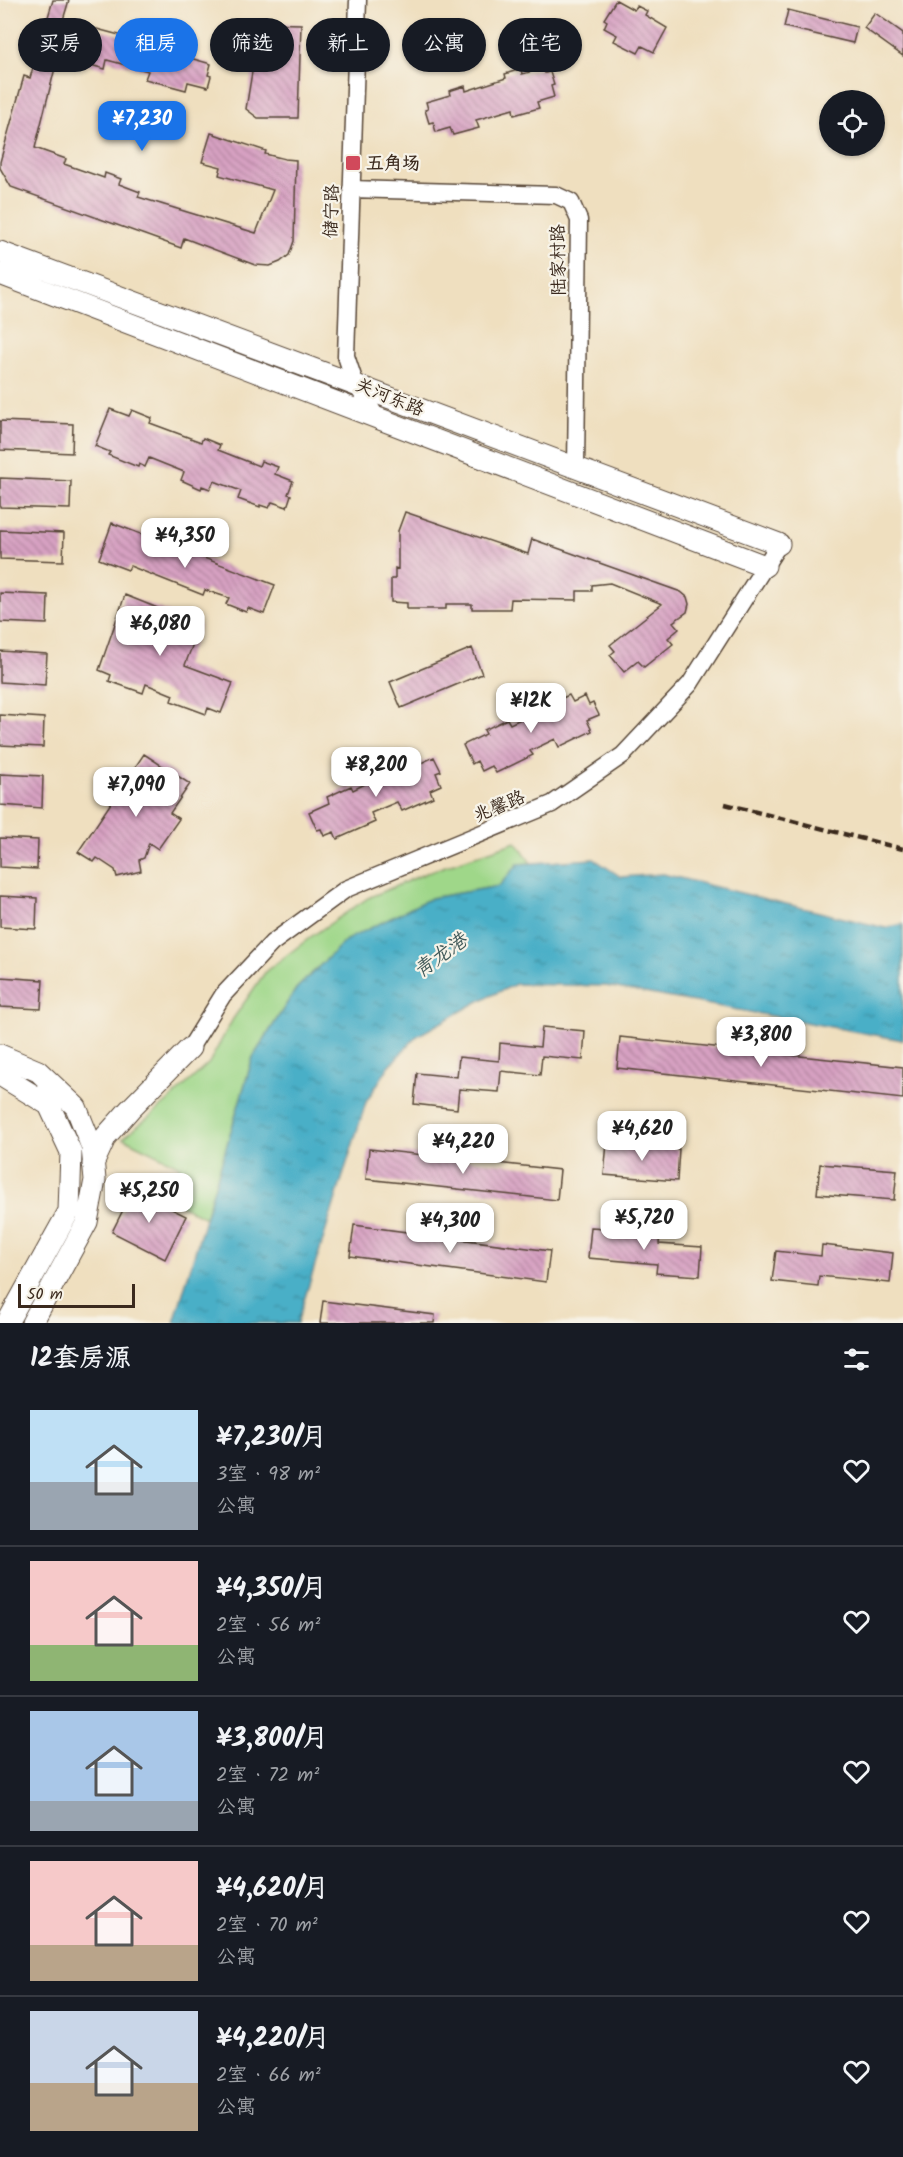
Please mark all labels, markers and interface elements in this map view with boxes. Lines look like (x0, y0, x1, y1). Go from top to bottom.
chip: 买房 (18, 18, 102, 72)
chip: 租房 (114, 18, 198, 72)
chip: 筛选 (210, 18, 294, 72)
chip: 新上 (306, 18, 390, 72)
chip: 公寓 (402, 18, 486, 72)
chip: 住宅 (498, 18, 582, 72)
map controls (819, 90, 885, 156)
button: locate (819, 90, 885, 156)
pin: ¥7,230 (93, 101, 191, 152)
text: ¥7,230 (112, 104, 172, 136)
place label: 五角场 (366, 150, 420, 179)
marker: 五角场 (344, 154, 362, 172)
street label: 储宁路 (317, 184, 348, 239)
street label: 陆家村路 (544, 224, 575, 296)
street label: 关河东路 (351, 371, 428, 425)
pin: ¥4,350 (136, 518, 234, 569)
text: ¥4,350 (155, 521, 215, 553)
pin: ¥6,080 (111, 606, 209, 657)
text: ¥6,080 (130, 609, 190, 641)
pin: ¥12K (495, 683, 567, 734)
text: ¥12K (510, 686, 552, 718)
pin: ¥8,200 (327, 747, 425, 798)
text: ¥8,200 (345, 750, 407, 782)
pin: ¥7,090 (87, 767, 185, 818)
text: ¥7,090 (107, 770, 165, 802)
street label: 兆馨路 (469, 783, 530, 831)
water label: 青龙港 (408, 925, 476, 987)
pin: ¥3,800 (712, 1017, 810, 1068)
text: ¥3,800 (731, 1020, 791, 1052)
pin: ¥4,620 (593, 1111, 691, 1162)
text: ¥4,620 (611, 1114, 673, 1146)
pin: ¥4,220 (414, 1124, 512, 1175)
text: ¥4,220 (432, 1127, 494, 1159)
pin: ¥5,250 (100, 1173, 198, 1224)
text: ¥5,250 (119, 1176, 179, 1208)
pin: ¥5,720 (595, 1200, 693, 1251)
pin: ¥4,300 (401, 1203, 499, 1254)
text: ¥5,720 (614, 1203, 674, 1235)
text: ¥4,300 (420, 1206, 480, 1238)
scale bar (18, 1281, 135, 1308)
text: 50 m (27, 1282, 63, 1307)
text: 12套房源 (30, 1338, 131, 1380)
icon: filters (840, 1343, 873, 1376)
text: ¥7,230/月 (216, 1417, 327, 1459)
icon: home (78, 1434, 150, 1506)
icon: heart (840, 1454, 873, 1487)
text: 3室 · 98 m² (216, 1459, 320, 1491)
text: 公寓 (216, 1491, 256, 1523)
text: ¥4,350/月 (216, 1568, 327, 1610)
icon: home (78, 1585, 150, 1657)
icon: heart (840, 1605, 873, 1638)
text: 2室 · 56 m² (216, 1610, 320, 1642)
text: 公寓 (216, 1642, 256, 1674)
text: ¥3,800/月 (216, 1718, 328, 1760)
icon: home (78, 1735, 150, 1807)
icon: heart (840, 1755, 873, 1788)
text: 2室 · 72 m² (216, 1760, 319, 1792)
text: 公寓 (216, 1792, 256, 1824)
text: ¥4,620/月 (216, 1868, 329, 1910)
icon: home (78, 1885, 150, 1957)
icon: heart (840, 1905, 873, 1938)
text: 2室 · 70 m² (216, 1910, 318, 1942)
text: 公寓 (216, 1942, 256, 1974)
text: ¥4,220/月 (216, 2018, 330, 2060)
icon: home (78, 2035, 150, 2107)
icon: heart (840, 2055, 873, 2088)
text: 2室 · 66 m² (216, 2060, 321, 2092)
text: 公寓 (216, 2092, 256, 2124)

